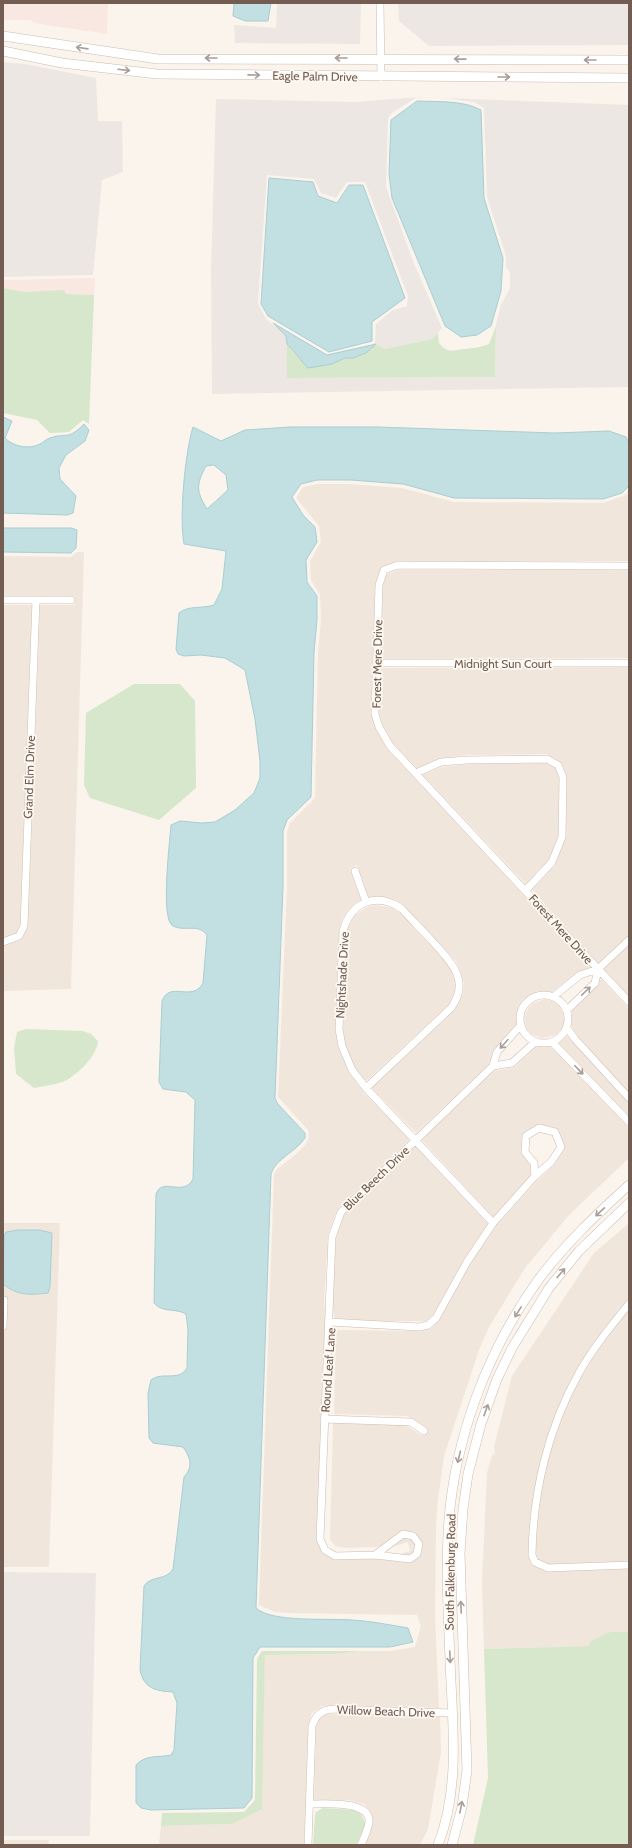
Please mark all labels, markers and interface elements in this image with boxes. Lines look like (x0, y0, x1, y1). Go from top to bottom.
one-way arrow (76, 44, 89, 52)
one-way arrow (205, 54, 218, 62)
one-way arrow (335, 54, 348, 62)
one-way arrow (454, 55, 467, 63)
one-way arrow (584, 56, 597, 64)
one-way arrow (117, 66, 130, 74)
street label: Eagle Palm Drive (272, 68, 358, 84)
one-way arrow (247, 71, 260, 79)
one-way arrow (497, 73, 510, 81)
street label: Forest Mere Drive (369, 619, 385, 709)
street label: Midnight Sun Court (454, 656, 552, 671)
street label: Grand Elm Drive (20, 735, 38, 819)
street label: Forest Mere Drive (526, 891, 596, 967)
street label: Nightshade Drive (332, 931, 352, 1019)
one-way arrow (581, 987, 591, 996)
one-way arrow (499, 1039, 509, 1049)
one-way arrow (574, 1065, 584, 1075)
street label: Blue Beech Drive (340, 1143, 412, 1213)
one-way arrow (595, 1207, 605, 1217)
one-way arrow (557, 1267, 566, 1278)
one-way arrow (514, 1306, 522, 1318)
street label: Round Leaf Lane (318, 1327, 338, 1413)
one-way arrow (483, 1404, 490, 1417)
one-way arrow (455, 1451, 462, 1464)
street label: South Falkenburg Road (441, 1514, 459, 1630)
one-way arrow (458, 1601, 465, 1614)
one-way arrow (446, 1650, 454, 1663)
street label: Willow Beach Drive (337, 1702, 435, 1720)
one-way arrow (457, 1801, 465, 1814)

